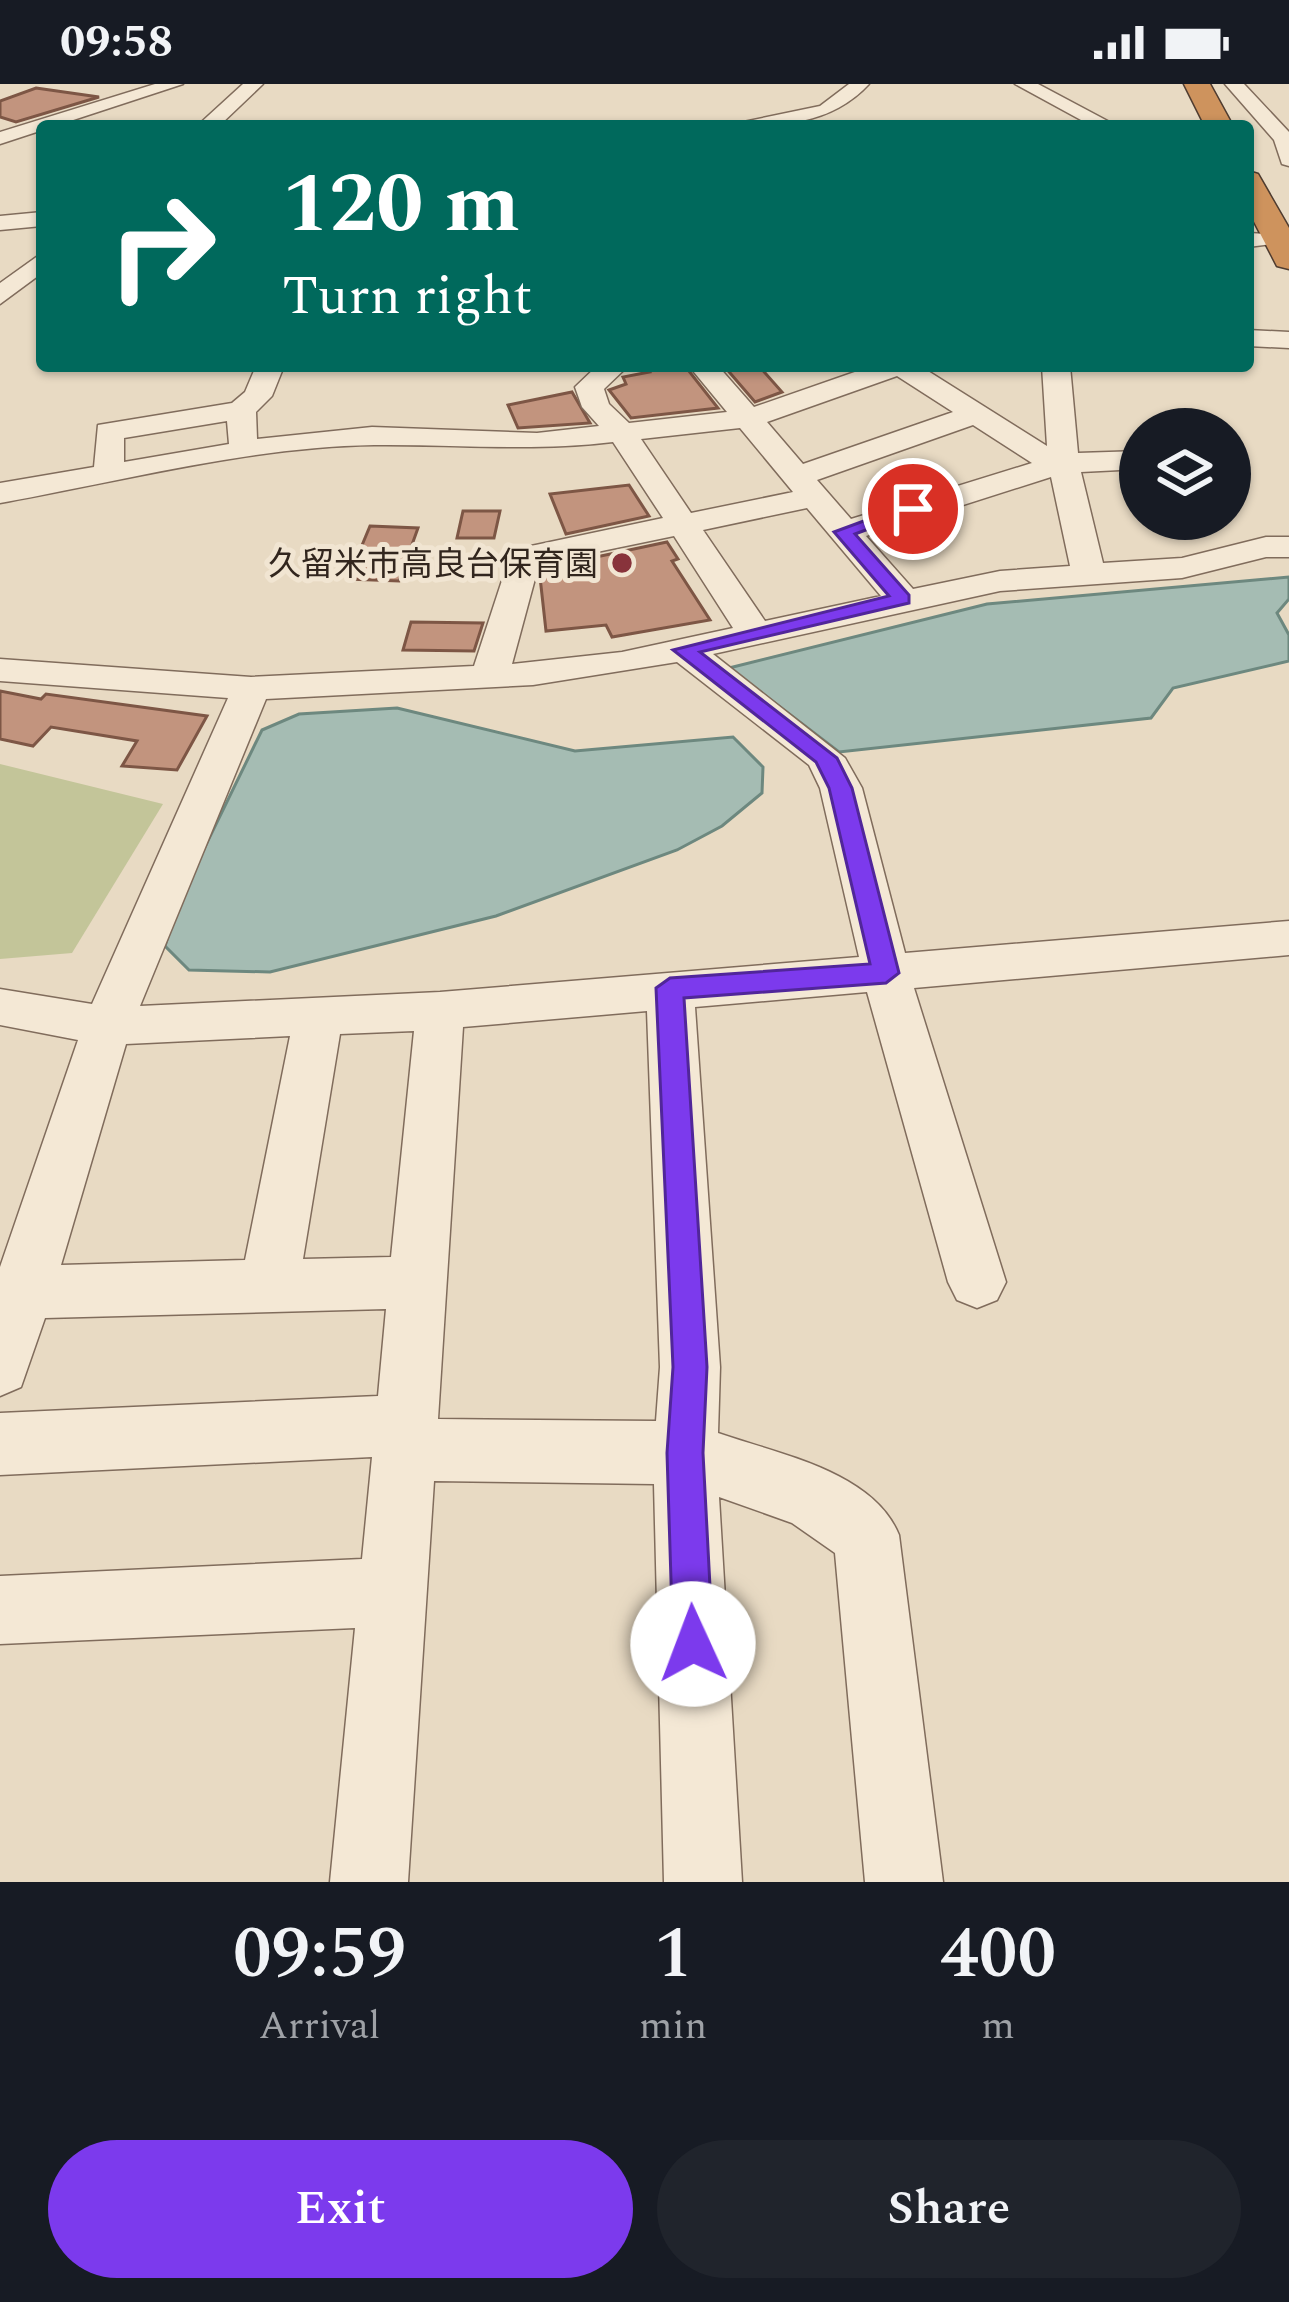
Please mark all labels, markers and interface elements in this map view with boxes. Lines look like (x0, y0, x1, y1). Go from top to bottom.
text: 09:58 (60, 8, 173, 77)
text: 120 m (282, 141, 520, 269)
icon: right (84, 168, 240, 324)
text: Turn right (282, 256, 532, 338)
map controls (1119, 408, 1251, 540)
button: layers (1119, 408, 1251, 540)
pin (862, 458, 964, 560)
icon: arrive (880, 476, 946, 542)
place label: 久留米市高良台保育園 (268, 540, 598, 590)
marker: 久留米市高良台保育園 (609, 550, 635, 576)
position arrow (630, 1581, 756, 1707)
text: 09:59 (233, 1900, 406, 2009)
text: 1 (654, 1900, 692, 2009)
text: 400 (940, 1900, 1056, 2009)
text: Arrival (259, 1997, 380, 2056)
text: min (639, 1997, 707, 2056)
text: m (981, 1997, 1015, 2056)
button: Exit (48, 2140, 633, 2278)
button: Share (657, 2140, 1241, 2278)

